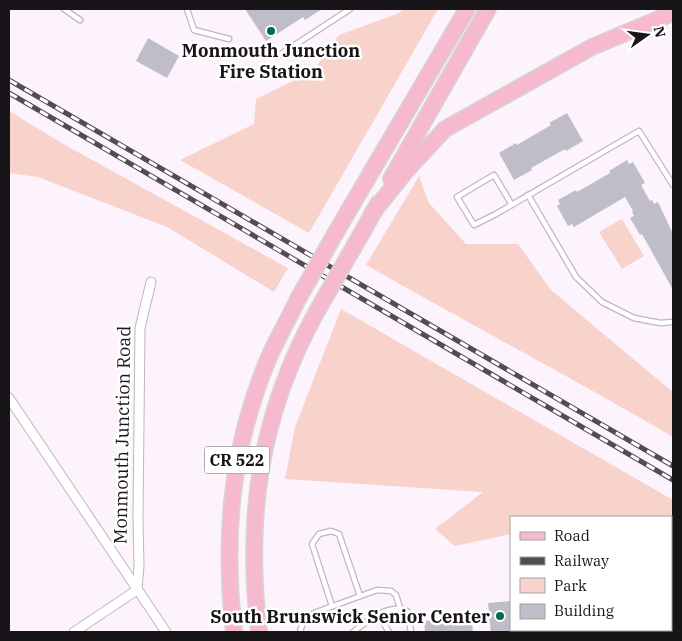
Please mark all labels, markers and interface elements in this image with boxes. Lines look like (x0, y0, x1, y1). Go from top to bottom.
north arrow (622, 10, 672, 60)
text: N (650, 24, 670, 39)
marker: Monmouth Junction Fire Station (265, 25, 277, 37)
place label: Monmouth Junction Fire Station (182, 39, 360, 83)
street label: Monmouth Junction Road (109, 326, 135, 544)
road number: CR 522 (204, 446, 270, 474)
legend (510, 516, 672, 631)
text: Road (554, 526, 590, 545)
text: Railway (554, 551, 609, 570)
text: Park (554, 576, 587, 595)
text: Building (554, 601, 614, 620)
place label: South Brunswick Senior Center (210, 605, 490, 628)
marker: South Brunswick Senior Center (494, 610, 506, 622)

